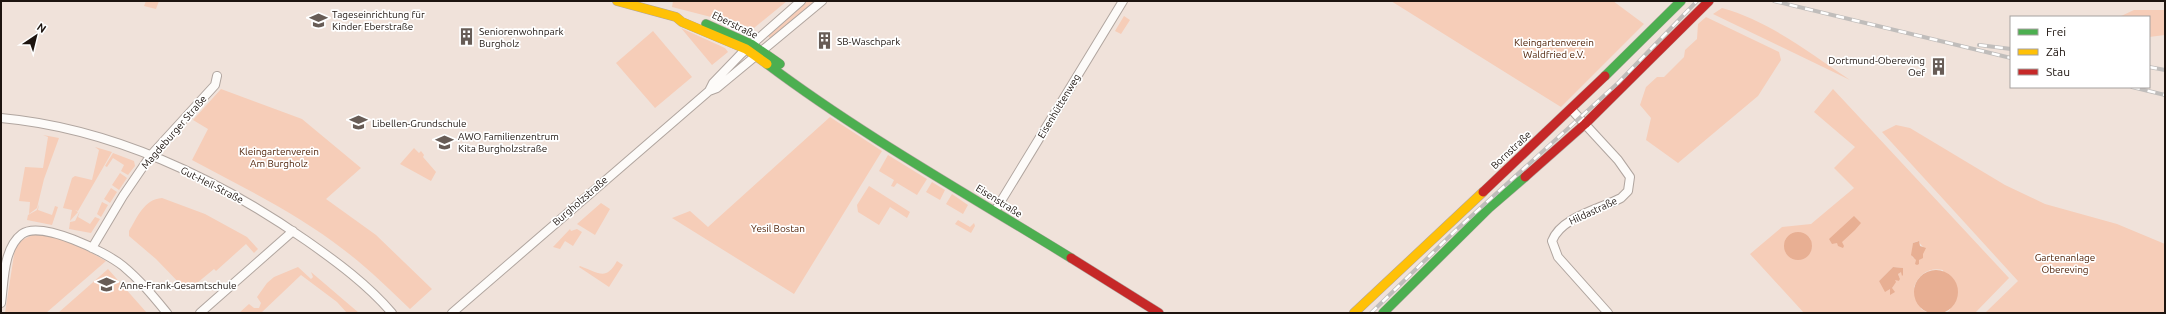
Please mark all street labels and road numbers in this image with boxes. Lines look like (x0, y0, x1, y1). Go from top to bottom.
street label: Eberstraße (710, 9, 760, 41)
street label: Eisenhüttenweg (1035, 72, 1083, 140)
street label: Magdeburger Straße (139, 93, 209, 171)
street label: Bornstraße (1489, 129, 1533, 171)
street label: Gut-Heil-Straße (179, 164, 245, 206)
street label: Burgholzstraße (550, 174, 610, 228)
street label: Eisenstraße (974, 182, 1024, 220)
street label: Hildastraße (1567, 195, 1619, 227)

